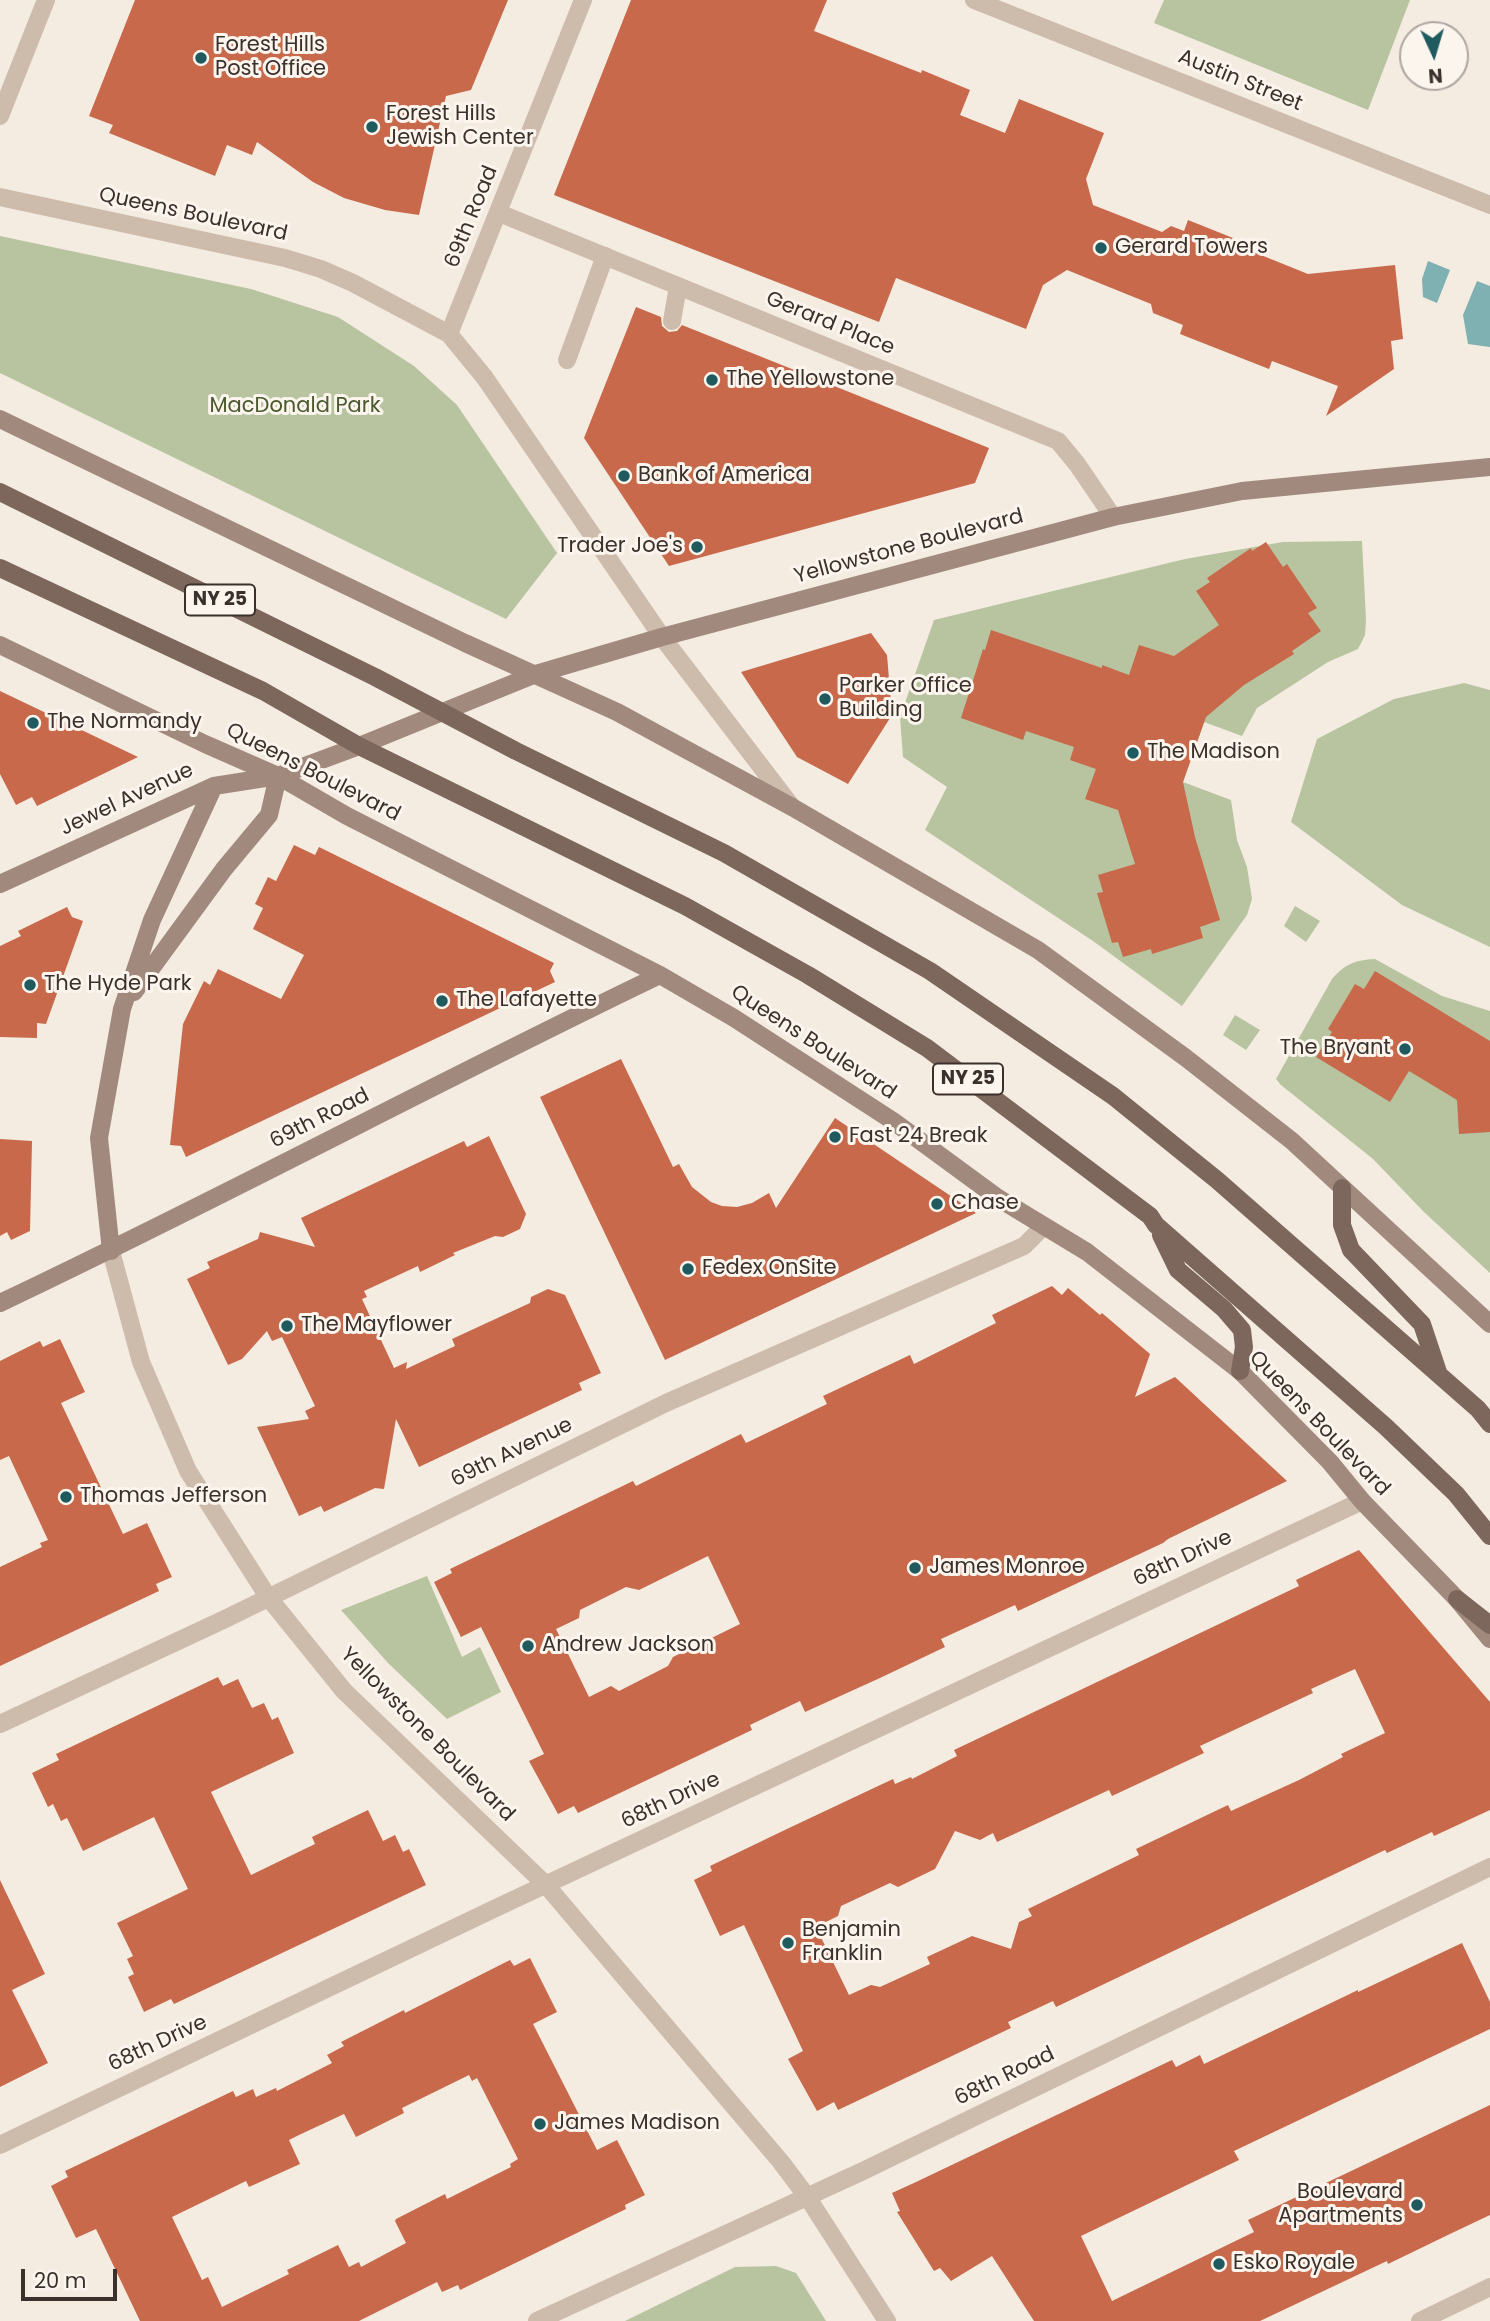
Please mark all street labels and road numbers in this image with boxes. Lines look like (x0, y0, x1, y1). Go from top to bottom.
street label: Austin Street (1174, 45, 1306, 117)
street label: 69th Road (440, 162, 504, 272)
street label: Queens Boulevard (96, 183, 290, 247)
street label: Gerard Place (762, 287, 898, 361)
street label: Yellowstone Boulevard (792, 504, 1026, 590)
road number: NY 25 (185, 584, 255, 615)
street label: Queens Boulevard (222, 718, 404, 828)
street label: Jewel Avenue (56, 758, 198, 842)
street label: Queens Boulevard (726, 980, 900, 1106)
road number: NY 25 (933, 1064, 1003, 1094)
street label: 69th Road (266, 1083, 374, 1155)
street label: Queens Boulevard (1243, 1346, 1395, 1502)
street label: 69th Avenue (447, 1413, 577, 1493)
street label: 68th Drive (1130, 1525, 1236, 1593)
street label: Yellowstone Boulevard (335, 1643, 519, 1827)
street label: 68th Drive (618, 1767, 724, 1835)
street label: 68th Drive (105, 2010, 211, 2078)
street label: 68th Road (951, 2042, 1059, 2112)

